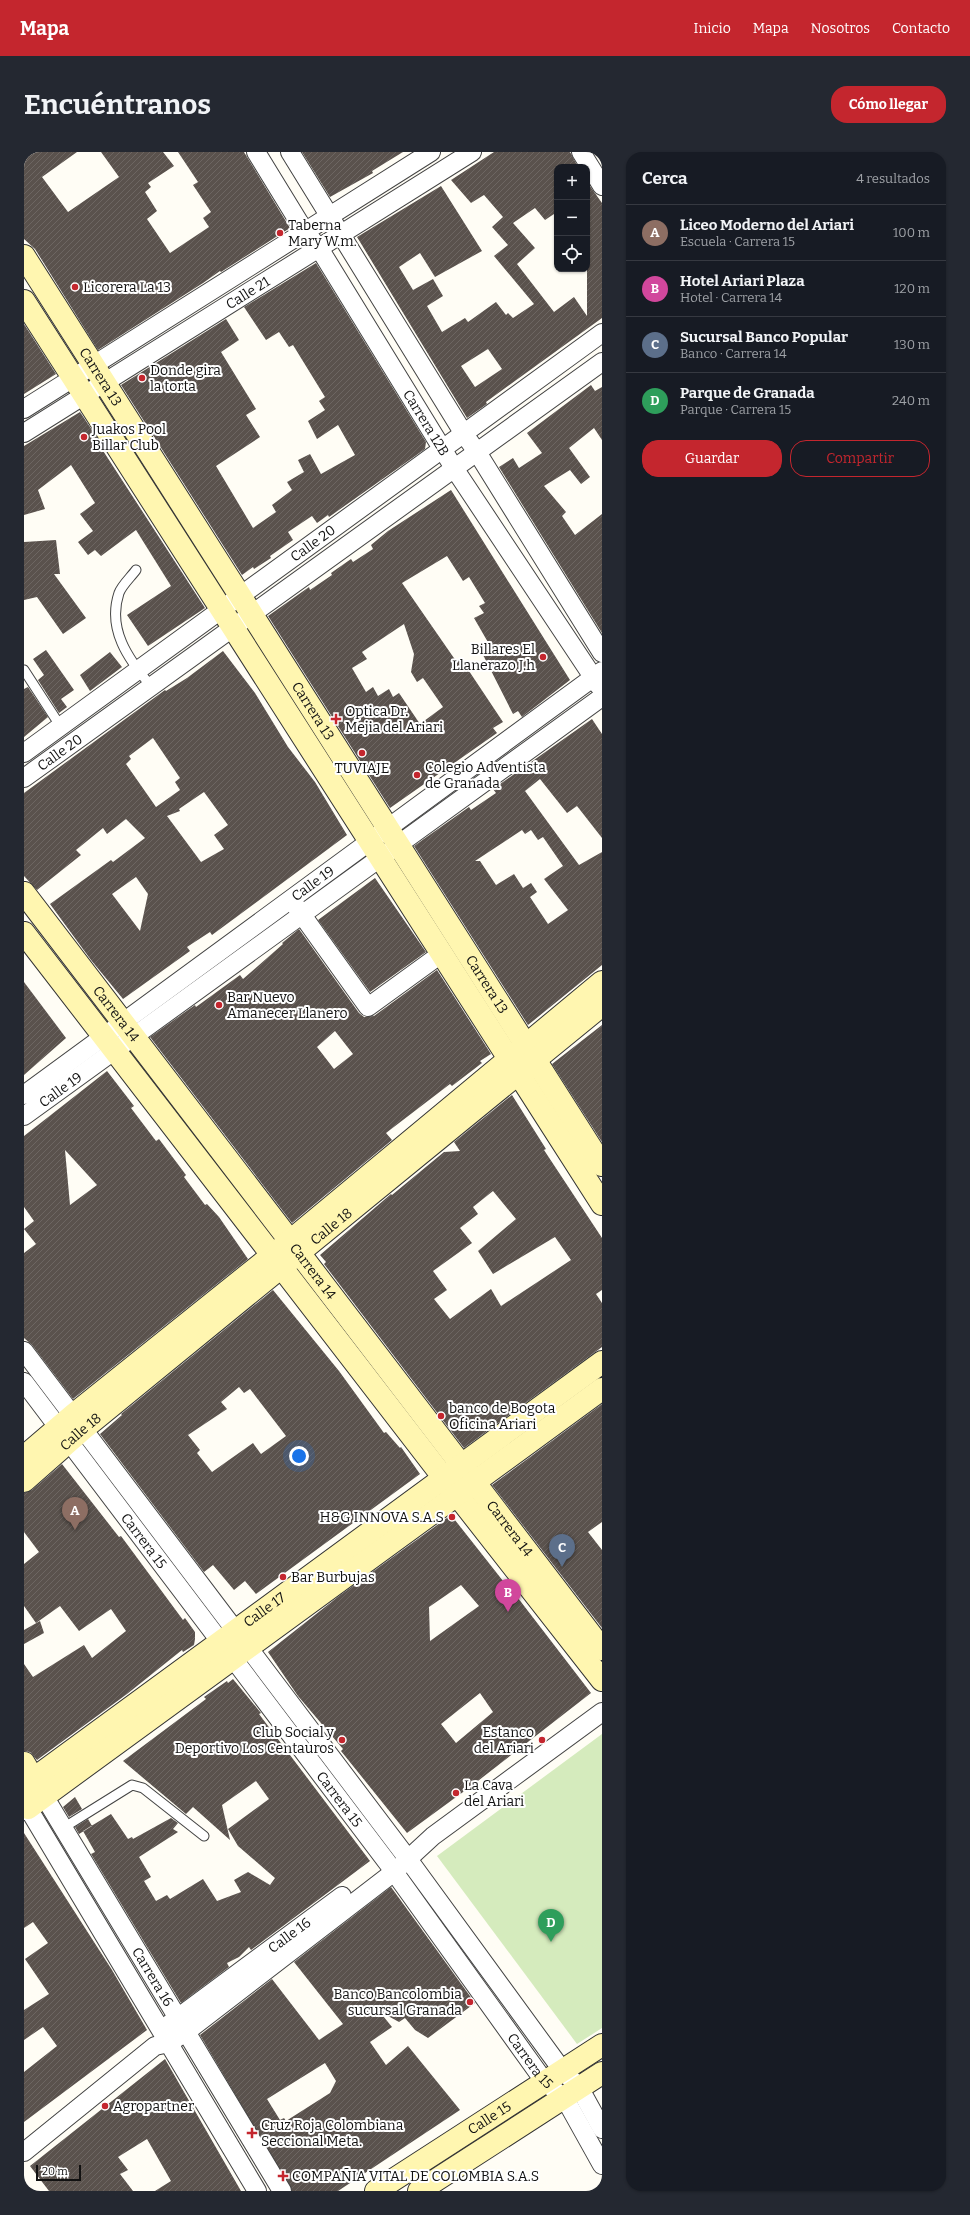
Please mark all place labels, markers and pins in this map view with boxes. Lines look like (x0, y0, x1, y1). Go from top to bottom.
place label: Taberna Mary W.m. (288, 217, 357, 250)
marker: Taberna Mary W.m. (275, 228, 285, 238)
place label: Licorera La 13 (83, 279, 171, 296)
marker: Licorera La 13 (70, 282, 80, 292)
place label: Donde gira la torta (150, 362, 221, 395)
marker: Donde gira la torta (137, 373, 147, 383)
place label: Juakos Pool Billar Club (91, 421, 166, 454)
marker: Juakos Pool Billar Club (79, 432, 89, 442)
place label: Billares El Llanerazo J.h (452, 641, 535, 674)
marker: Billares El Llanerazo J.h (538, 652, 548, 662)
place label: Optica Dr. Mejia del Ariari (345, 703, 443, 736)
marker: Optica Dr. Mejia del Ariari (330, 713, 342, 725)
marker: TUVIAJE (357, 748, 367, 758)
place label: Colegio Adventista de Granada (425, 759, 546, 792)
place label: TUVIAJE (334, 760, 390, 777)
marker: Colegio Adventista de Granada (412, 770, 422, 780)
place label: Bar Nuevo Amanecer Llanero (227, 989, 347, 1022)
marker: Bar Nuevo Amanecer Llanero (214, 1000, 224, 1010)
place label: banco de Bogota Oficina Ariari (449, 1400, 556, 1433)
marker: banco de Bogota Oficina Ariari (436, 1411, 446, 1421)
pin: A (62, 1497, 88, 1530)
place label: H&G INNOVA S.A.S (319, 1509, 444, 1526)
marker: H&G INNOVA S.A.S (447, 1512, 457, 1522)
pin: C (549, 1534, 575, 1567)
place label: Bar Burbujas (291, 1569, 375, 1586)
marker: Bar Burbujas (278, 1572, 288, 1582)
pin: B (495, 1579, 521, 1612)
place label: Club Social y Deportivo Los Centauros (175, 1724, 335, 1757)
place label: Estanco del Ariari (474, 1724, 534, 1757)
marker: Club Social y Deportivo Los Centauros (337, 1735, 347, 1745)
marker: Estanco del Ariari (537, 1735, 547, 1745)
place label: La Cava del Ariari (464, 1777, 524, 1810)
marker: La Cava del Ariari (451, 1788, 461, 1798)
pin: D (538, 1909, 564, 1942)
place label: Banco Bancolombia sucursal Granada (334, 1986, 462, 2019)
marker: Banco Bancolombia sucursal Granada (465, 1997, 475, 2007)
place label: Agropartner (113, 2098, 194, 2115)
marker: Agropartner (100, 2101, 110, 2111)
place label: Cruz Roja Colombiana Seccional Meta. (261, 2117, 404, 2150)
marker: Cruz Roja Colombiana Seccional Meta. (246, 2127, 258, 2139)
place label: COMPAÑIA VITAL DE COLOMBIA S.A.S (292, 2168, 539, 2185)
marker: COMPAÑIA VITAL DE COLOMBIA S.A.S (277, 2170, 289, 2182)

